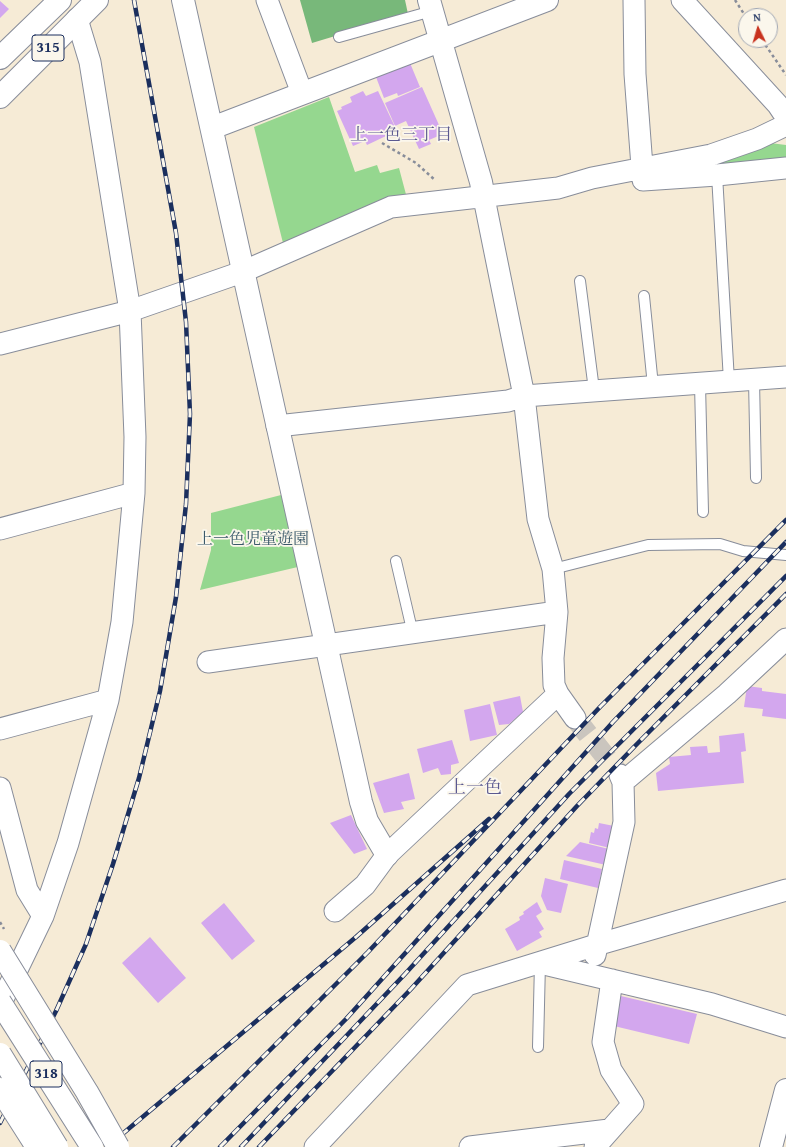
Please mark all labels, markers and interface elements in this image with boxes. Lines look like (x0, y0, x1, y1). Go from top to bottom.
north arrow (738, 8, 778, 48)
text: N (753, 9, 761, 25)
road number: 315 (32, 35, 64, 61)
district label: 上一色三丁目 (350, 126, 452, 146)
park label: 上一色児童遊園 (197, 530, 309, 550)
district label: 上一色 (448, 777, 502, 799)
road number: 318 (30, 1061, 62, 1087)

